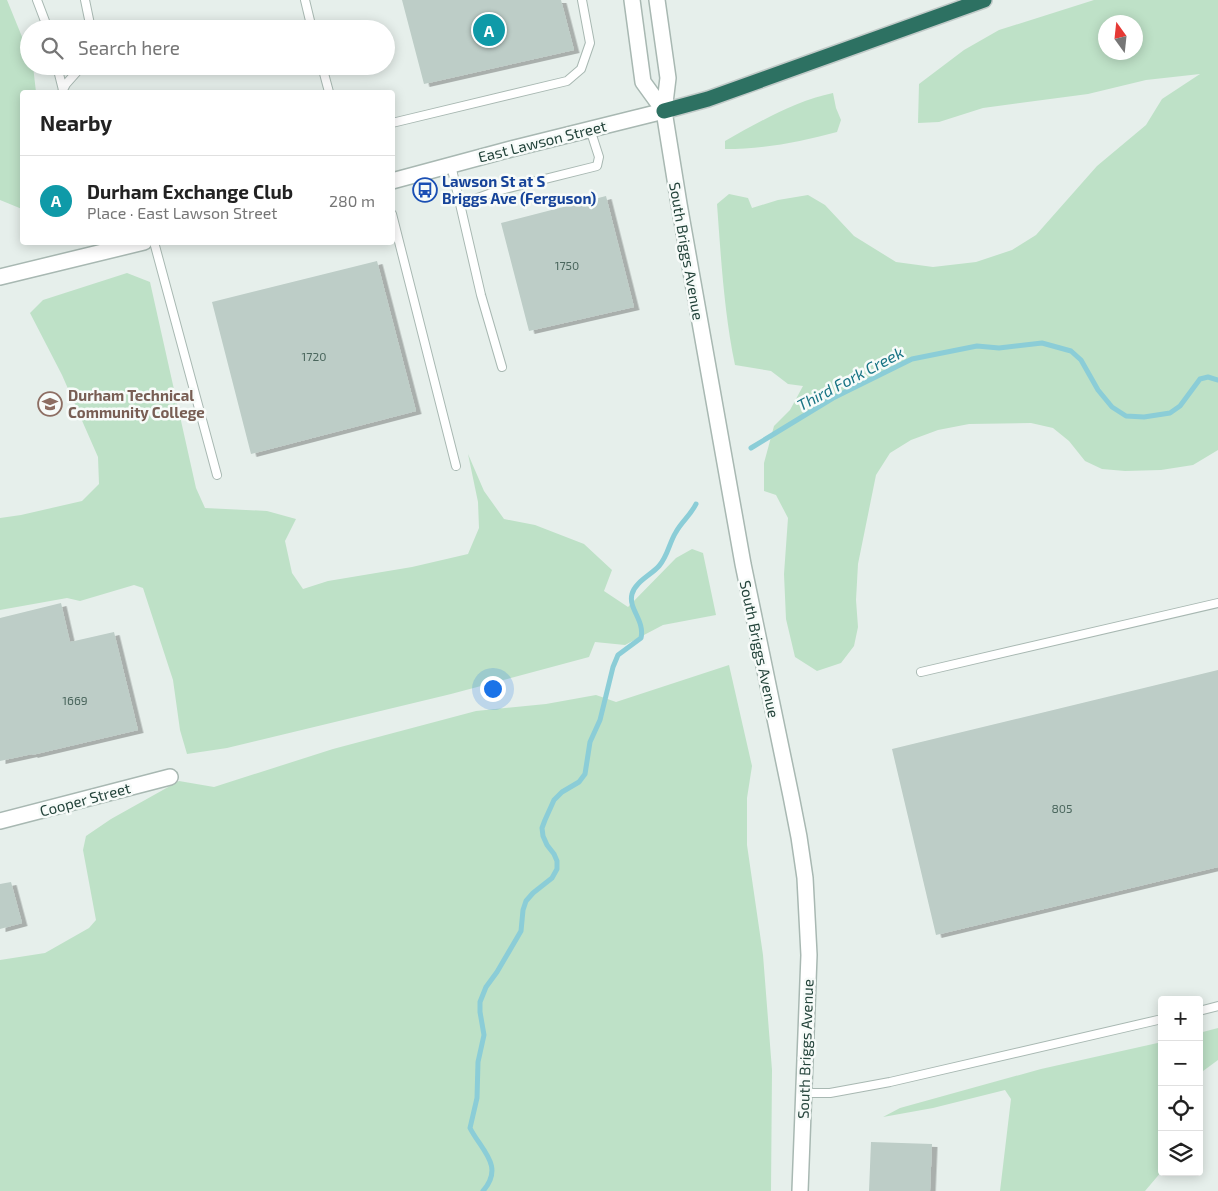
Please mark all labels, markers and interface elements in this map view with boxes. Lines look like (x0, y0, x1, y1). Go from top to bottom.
pin: A (473, 11, 505, 49)
north arrow (1098, 15, 1143, 60)
search box (20, 20, 395, 75)
icon: search (38, 34, 66, 62)
text: Search here (78, 36, 180, 59)
text: Nearby (40, 110, 112, 135)
street label: East Lawson Street (476, 116, 608, 166)
place label: Lawson St at S Briggs Ave (Ferguson) (442, 172, 596, 207)
bus stop icon: Lawson St at S Briggs Ave (Ferguson) (412, 177, 438, 203)
text: Durham Exchange Club (87, 180, 293, 203)
street label: South Briggs Avenue (666, 181, 708, 321)
text: A (51, 191, 61, 210)
text: 280 m (329, 191, 375, 210)
text: Place · East Lawson Street (87, 203, 277, 222)
house number: 1750 (555, 258, 579, 272)
water label: Third Fork Creek (794, 342, 906, 414)
house number: 1720 (302, 349, 326, 363)
place label: Durham Technical Community College (68, 386, 205, 422)
school or university icon: Durham Technical Community College (37, 391, 63, 417)
street label: South Briggs Avenue (737, 579, 783, 719)
your location (480, 676, 506, 702)
house number: 1669 (62, 693, 88, 707)
street label: Cooper Street (38, 778, 133, 820)
house number: 805 (1052, 801, 1072, 815)
street label: South Briggs Avenue (794, 979, 816, 1119)
map controls (1158, 996, 1203, 1176)
button: + (1158, 996, 1203, 1041)
button: − (1158, 1041, 1203, 1086)
button: locate (1158, 1086, 1203, 1131)
button: layers (1158, 1131, 1203, 1176)

